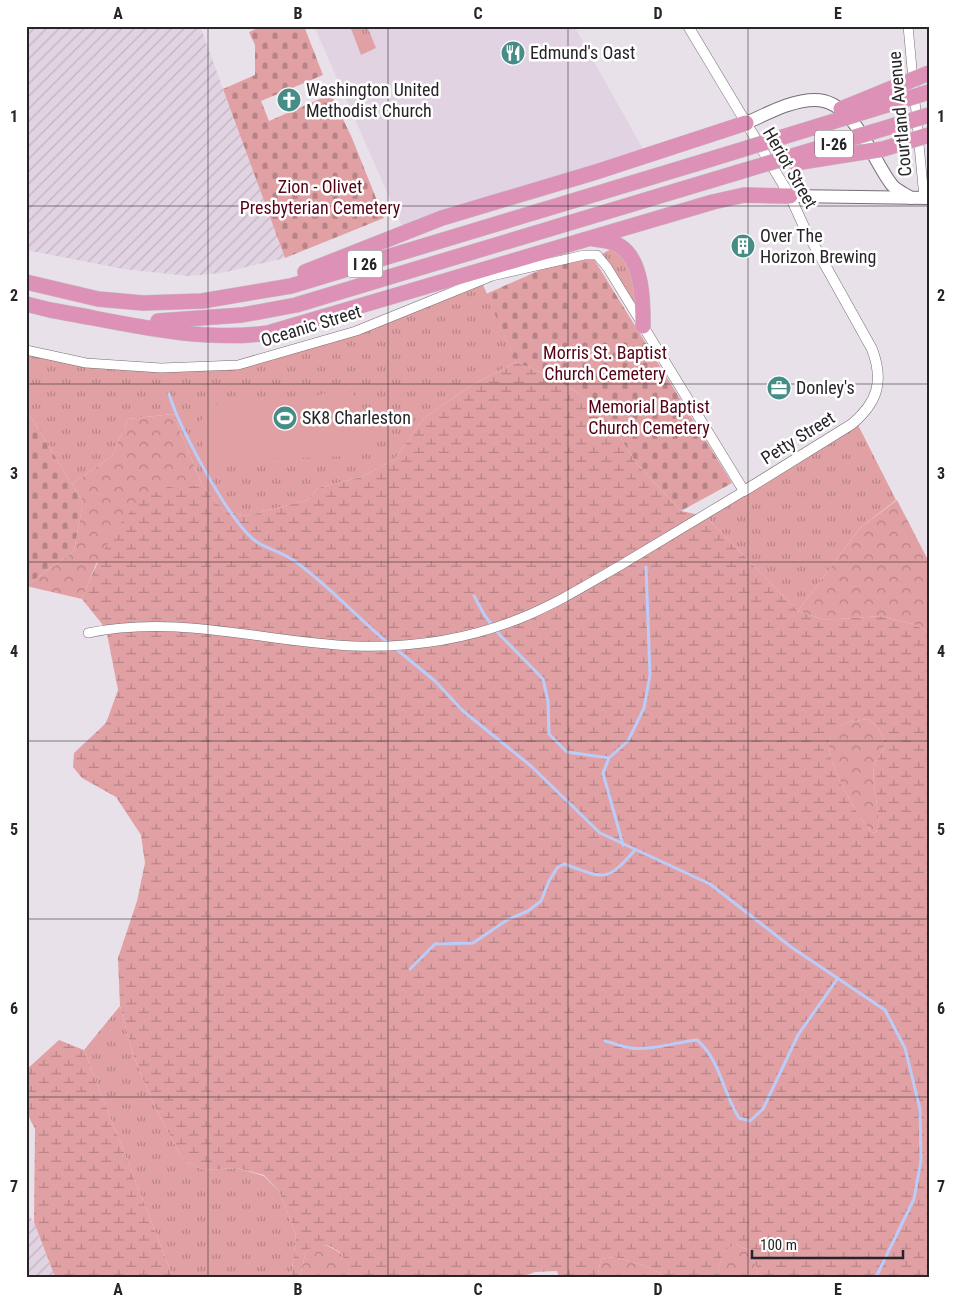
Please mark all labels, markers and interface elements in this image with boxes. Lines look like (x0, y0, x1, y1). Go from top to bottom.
text: A (113, 4, 123, 23)
text: B (294, 4, 303, 23)
text: C (473, 4, 483, 23)
text: D (653, 4, 663, 23)
text: E (834, 4, 842, 23)
restaurant icon: Edmund's Oast (500, 40, 526, 66)
place label: Edmund's Oast (530, 42, 635, 63)
street label: Courtland Avenue (884, 51, 915, 177)
place label: Washington United Methodist Church (306, 79, 439, 121)
church icon: Washington United Methodist Church (276, 87, 302, 113)
text: 1 (10, 107, 18, 126)
text: 1 (937, 107, 945, 126)
street label: Heriot Street (759, 124, 822, 212)
road number: I-26 (815, 130, 853, 158)
park label: Zion - Olivet Presbyterian Cemetery (240, 176, 401, 218)
place label: Over The Horizon Brewing (760, 225, 876, 267)
building icon: Over The Horizon Brewing (730, 233, 756, 259)
road number: I 26 (348, 250, 382, 278)
text: 2 (10, 286, 18, 305)
text: 2 (937, 286, 945, 305)
street label: Oceanic Street (258, 300, 363, 351)
park label: Morris St. Baptist Church Cemetery (543, 342, 667, 384)
office icon: Donley's (766, 375, 792, 401)
place label: Donley's (796, 377, 855, 398)
park label: Memorial Baptist Church Cemetery (588, 396, 710, 438)
sports icon: SK8 Charleston (272, 405, 298, 431)
place label: SK8 Charleston (302, 407, 411, 428)
street label: Petty Street (757, 407, 838, 468)
text: 3 (10, 464, 18, 483)
text: 3 (937, 464, 945, 483)
text: 4 (10, 642, 18, 661)
text: 4 (937, 642, 945, 661)
text: 5 (10, 820, 18, 839)
text: 5 (937, 820, 945, 839)
text: 6 (10, 999, 18, 1018)
text: 6 (937, 999, 945, 1018)
text: 7 (10, 1177, 18, 1196)
text: 7 (937, 1177, 945, 1196)
scale bar (752, 1228, 904, 1260)
text: 100 m (760, 1236, 797, 1254)
text: A (113, 1280, 123, 1299)
text: B (294, 1280, 303, 1299)
text: C (473, 1280, 483, 1299)
text: D (653, 1280, 663, 1299)
text: E (834, 1280, 842, 1299)

